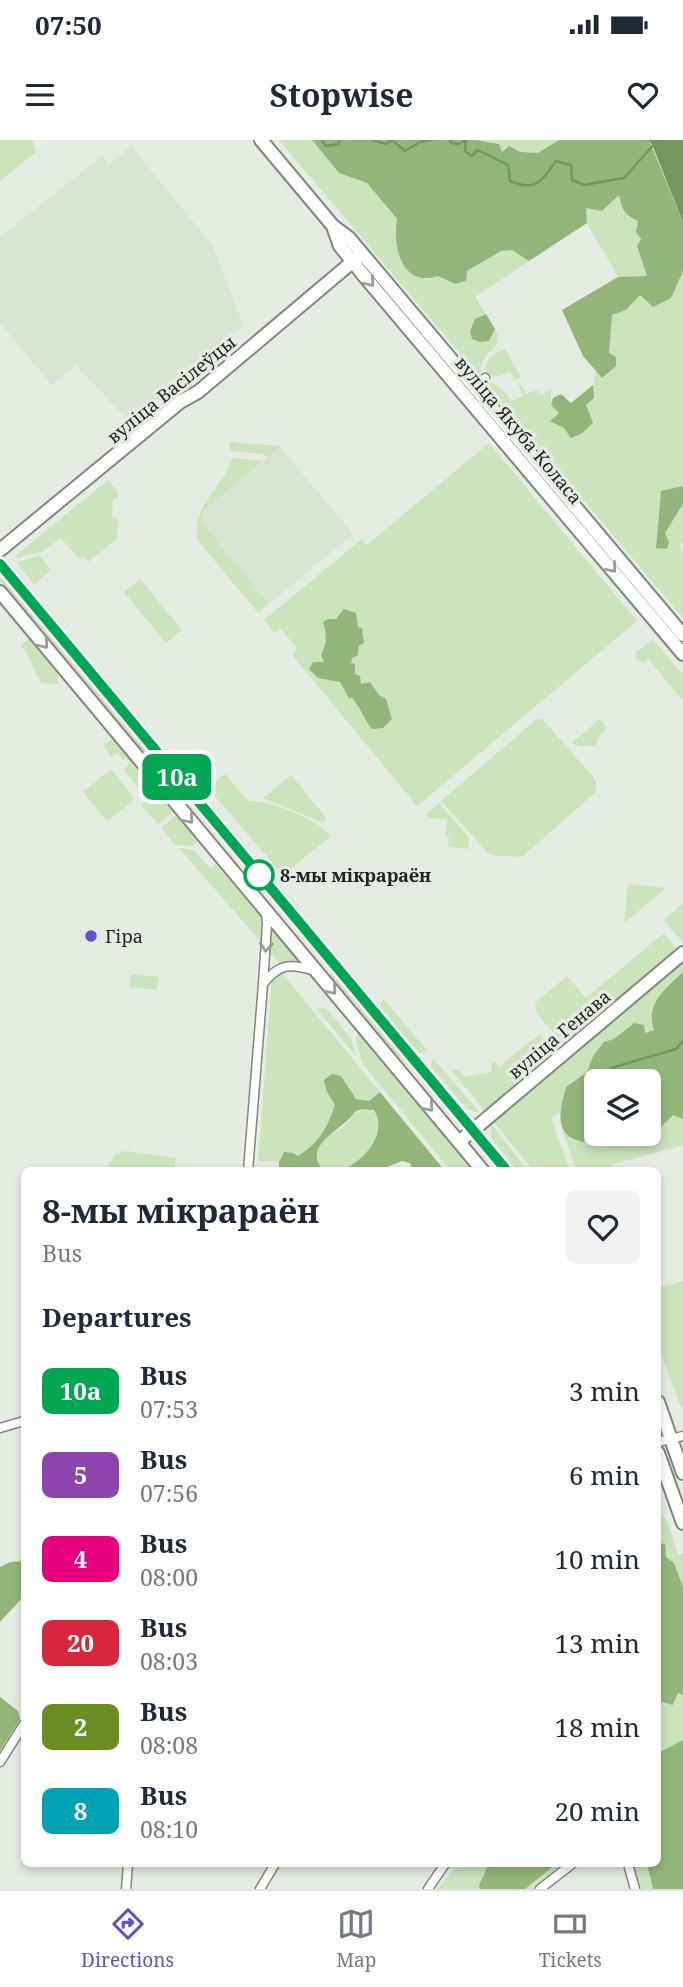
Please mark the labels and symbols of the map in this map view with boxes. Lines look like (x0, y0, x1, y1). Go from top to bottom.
one-way arrow (362, 274, 374, 287)
street label: вуліца Васілеўцы (102, 330, 240, 448)
street label: вуліца Якуба Коласа (450, 351, 588, 509)
one-way arrow (603, 561, 616, 573)
one-way arrow (36, 636, 48, 649)
line badge: 10а (137, 754, 217, 800)
one-way arrow (181, 812, 194, 824)
marker: 8-мы мікрараён (244, 860, 274, 890)
place label: 8-мы мікрараён (280, 863, 431, 887)
place label: Гіра (105, 924, 143, 948)
marker: Гіра (83, 928, 99, 944)
one-way arrow (259, 942, 274, 953)
one-way arrow (324, 982, 336, 995)
street label: вуліца Генава (503, 984, 615, 1084)
one-way arrow (421, 1100, 434, 1112)

